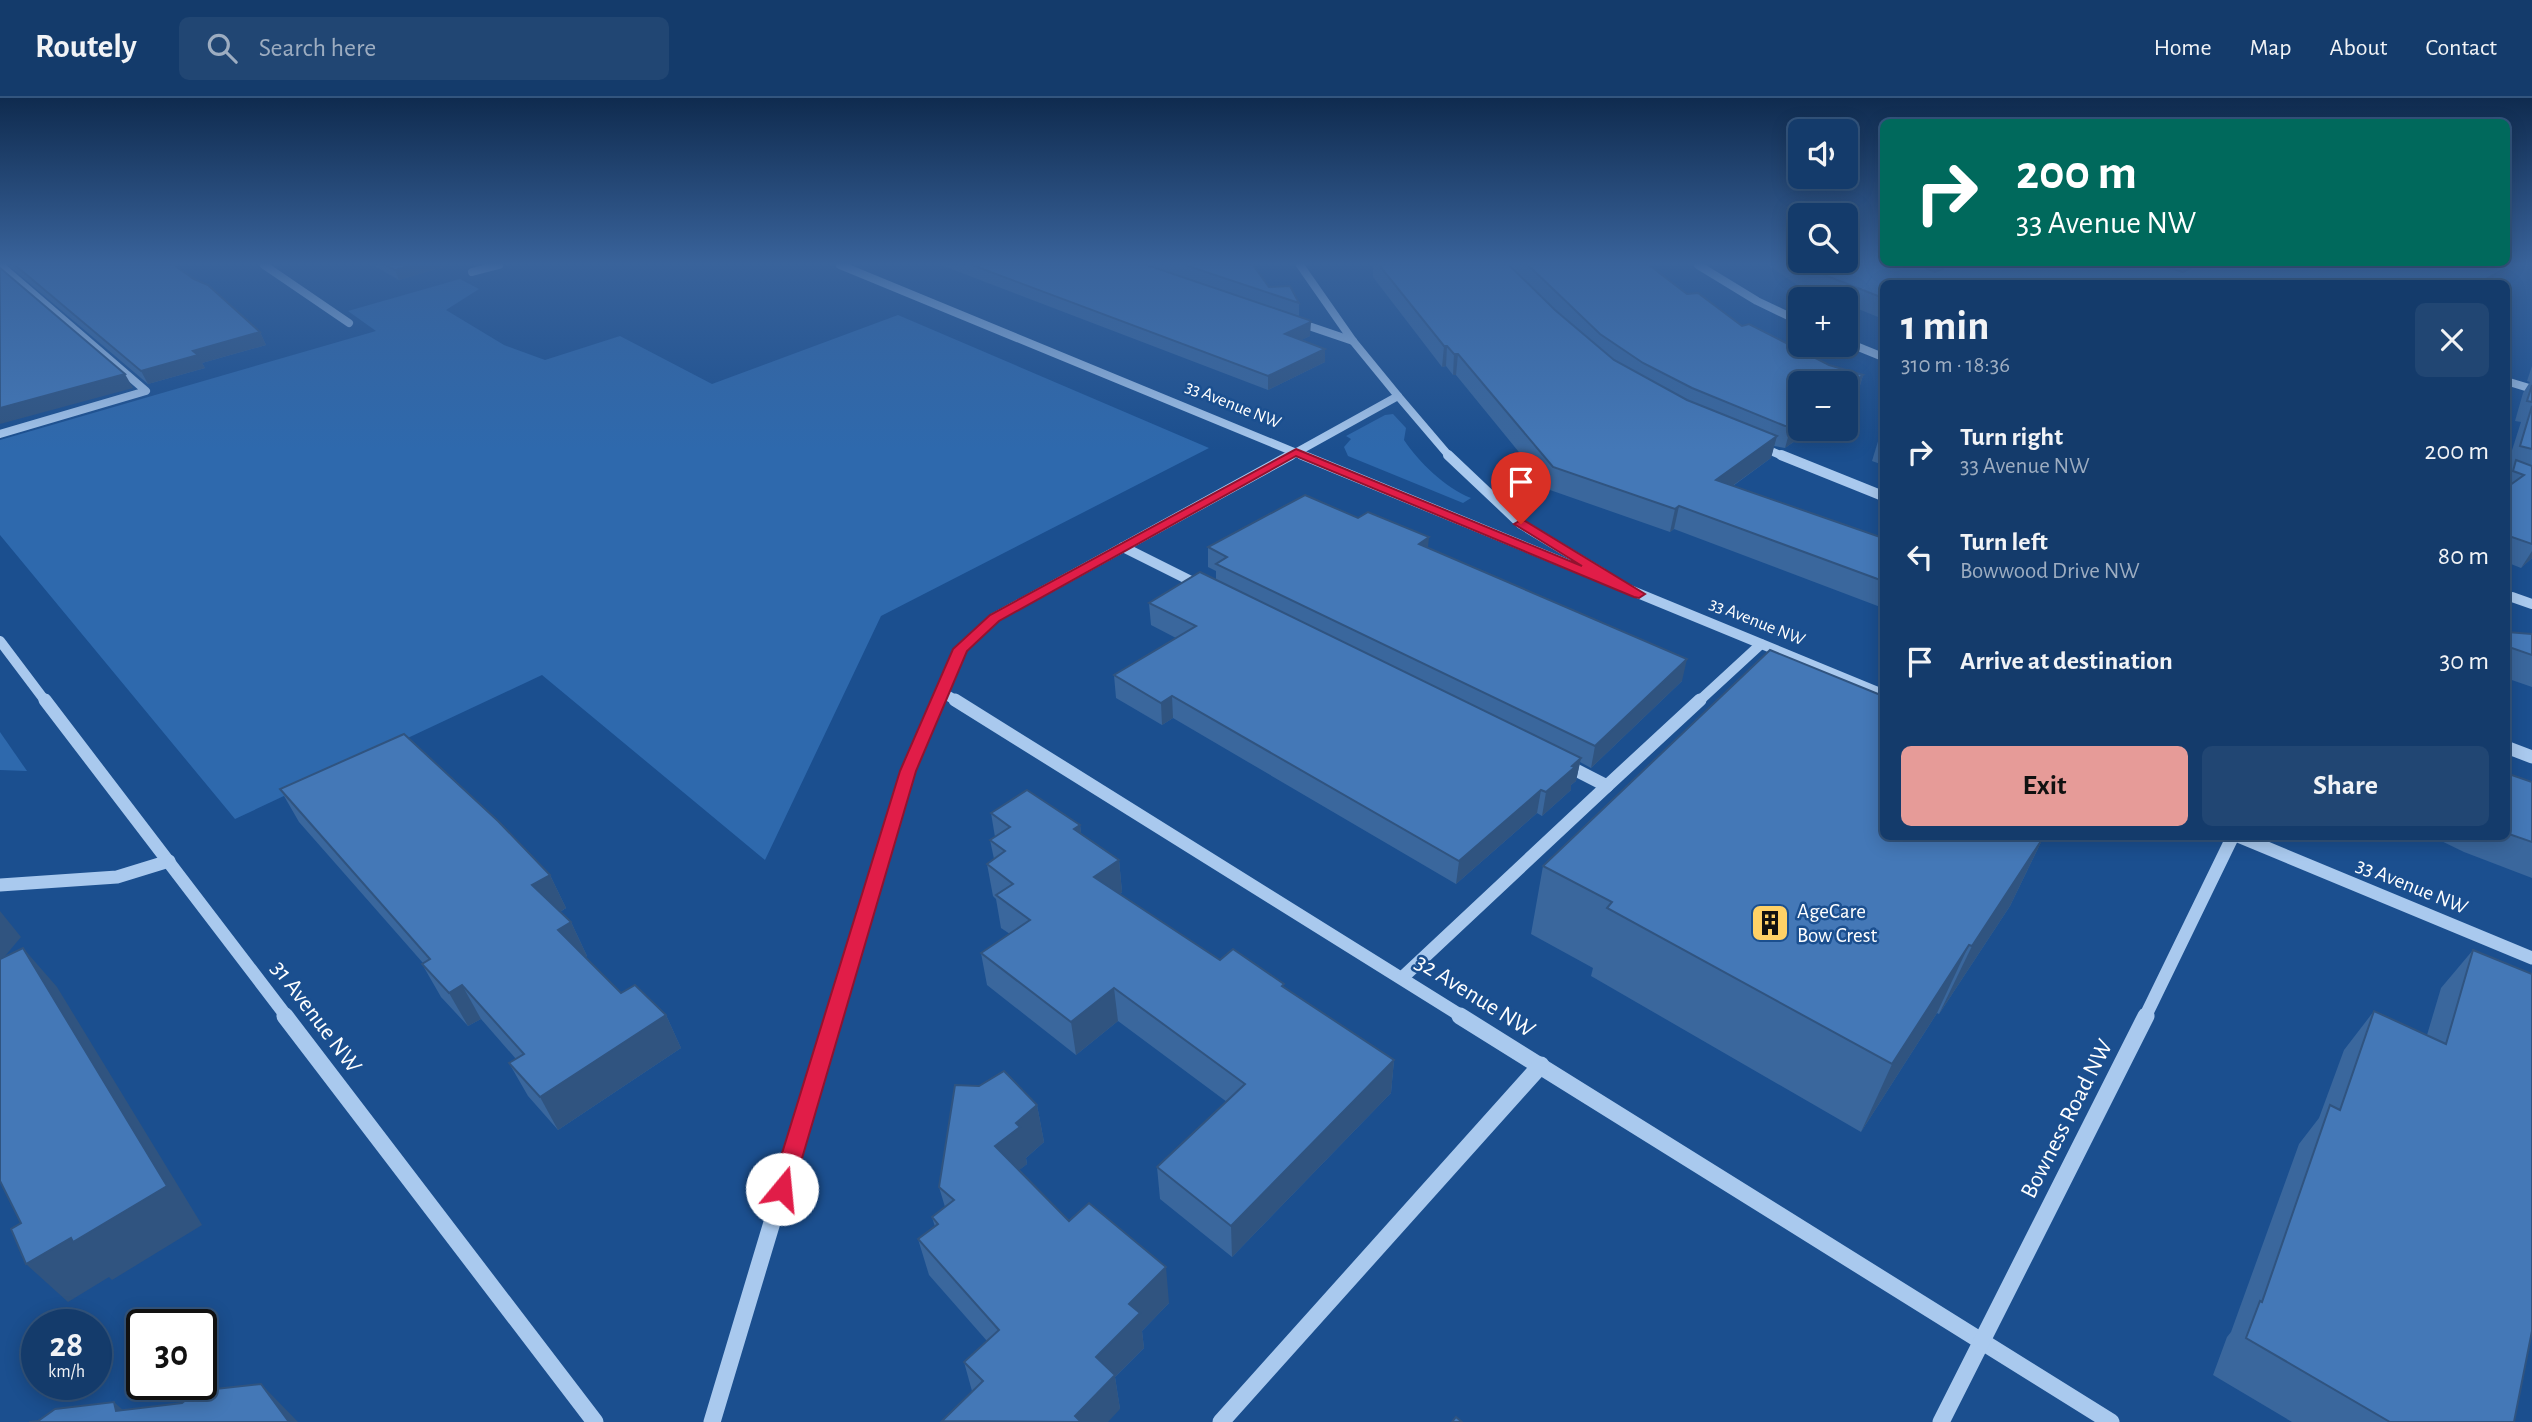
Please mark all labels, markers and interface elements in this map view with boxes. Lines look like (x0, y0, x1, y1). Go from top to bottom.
search box (179, 17, 669, 80)
icon: search (203, 29, 241, 67)
text: Routely (35, 31, 137, 64)
text: Search here (259, 35, 376, 61)
text: Home (2154, 36, 2212, 60)
text: Map (2250, 36, 2292, 60)
text: About (2330, 36, 2387, 60)
text: Contact (2425, 36, 2497, 60)
map controls (1788, 119, 1858, 441)
button: sound (1788, 119, 1858, 189)
icon: right (1901, 147, 1992, 238)
text: 200 m (2016, 149, 2137, 198)
button: search (1788, 203, 1858, 273)
text: 33 Avenue NW (2016, 207, 2196, 239)
button: + (1788, 287, 1858, 357)
button: close (2415, 303, 2489, 377)
text: 1 min (1901, 305, 1990, 347)
text: 310 m · 18:36 (1901, 354, 2010, 377)
button: − (1788, 371, 1858, 441)
street label: 33 Avenue NW (1183, 378, 1283, 432)
text: Turn right (1960, 424, 2063, 450)
icon: right (1901, 433, 1939, 471)
text: 200 m (2425, 438, 2489, 464)
pin (1491, 452, 1551, 524)
text: 33 Avenue NW (1960, 455, 2089, 478)
icon: arrive (1502, 463, 1540, 501)
text: Turn left (1960, 529, 2048, 555)
icon: left (1901, 538, 1939, 576)
text: 80 m (2438, 543, 2489, 569)
text: Bowwood Drive NW (1960, 560, 2140, 583)
street label: 33 Avenue NW (1707, 595, 1807, 649)
icon: arrive (1901, 643, 1939, 681)
text: Arrive at destination (1960, 648, 2173, 674)
text: 30 m (2439, 648, 2489, 674)
button: Exit (1901, 746, 2188, 826)
button: Share (2202, 746, 2489, 826)
street label: 33 Avenue NW (2353, 854, 2471, 918)
place label: AgeCare Bow Crest (1797, 901, 1877, 946)
building icon: AgeCare Bow Crest (1749, 902, 1791, 944)
street label: 32 Avenue NW (1411, 950, 1540, 1043)
street label: 31 Avenue NW (266, 956, 366, 1078)
street label: Bowness Road NW (2017, 1035, 2118, 1202)
position arrow (745, 1152, 819, 1226)
speed limit sign: 30 (126, 1309, 217, 1400)
text: 28 (50, 1328, 83, 1363)
text: km/h (48, 1363, 85, 1381)

